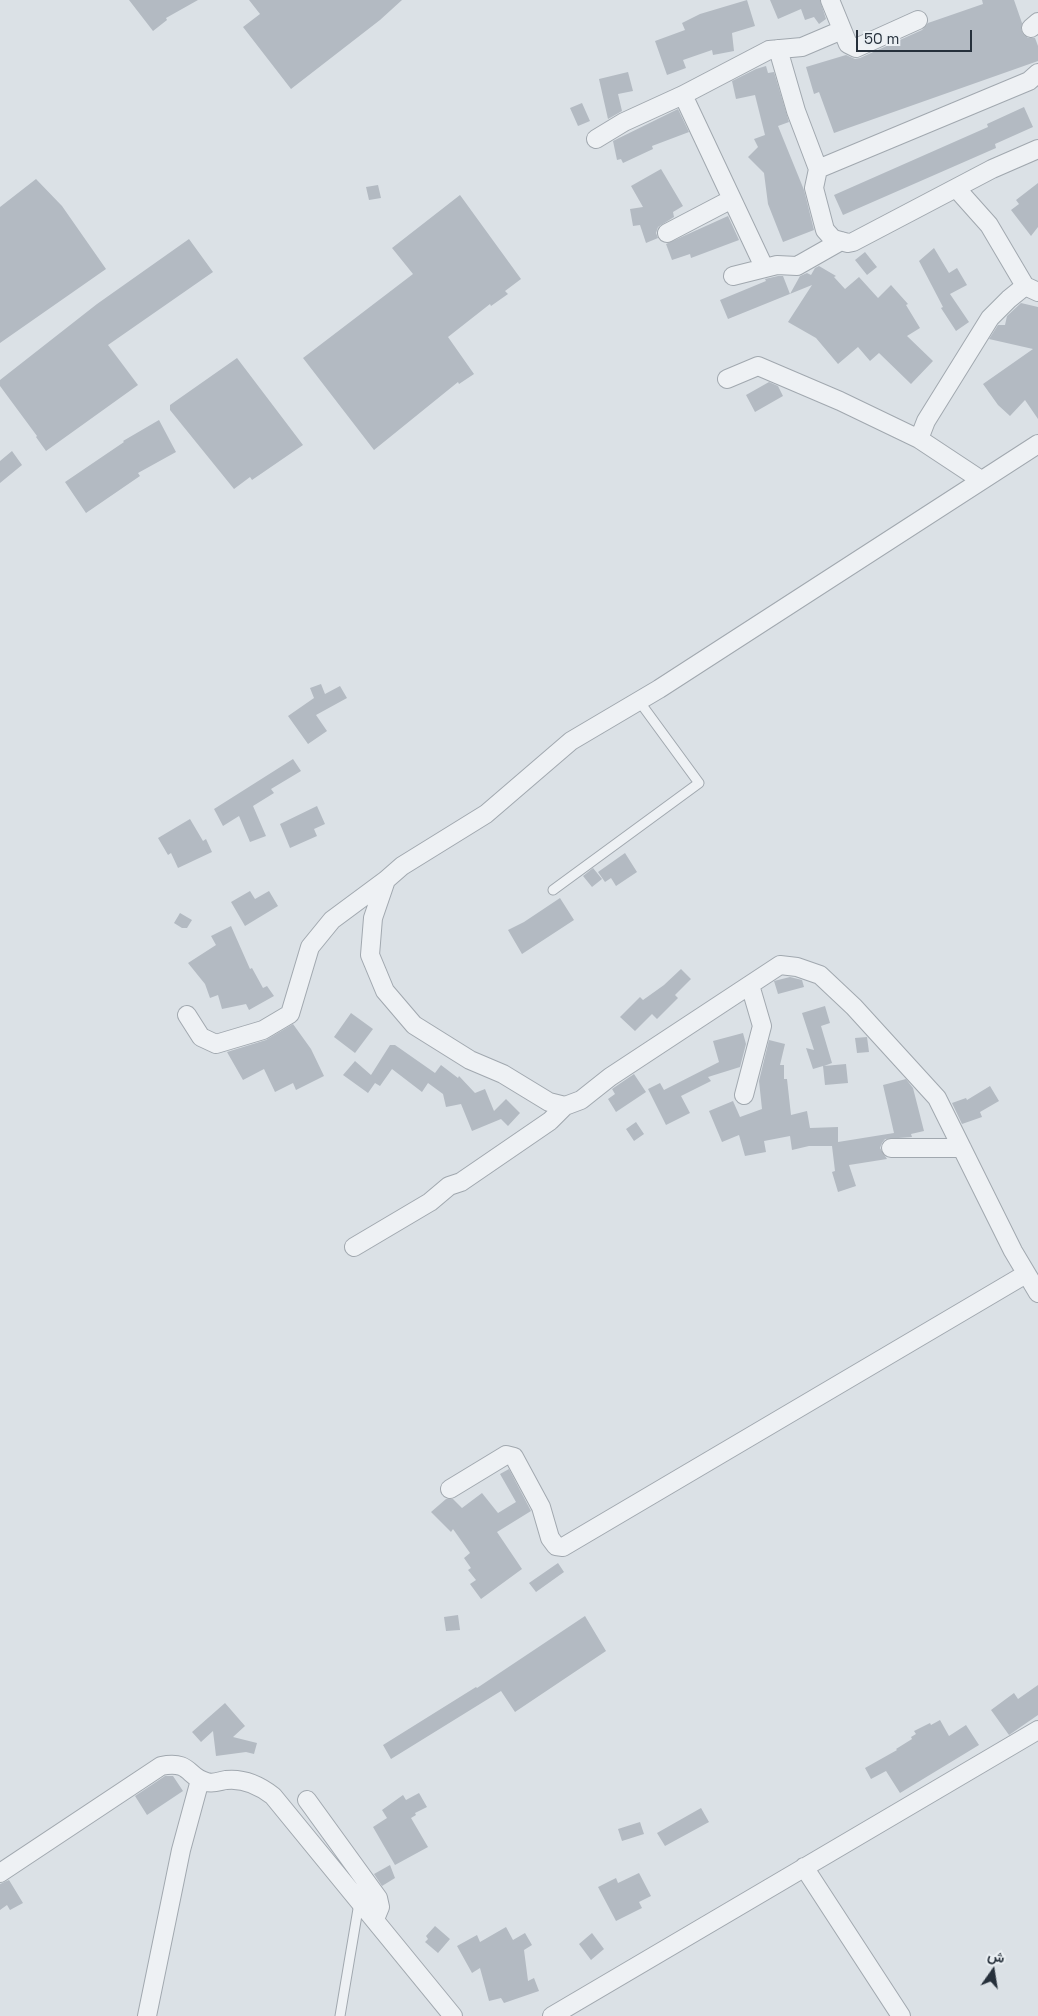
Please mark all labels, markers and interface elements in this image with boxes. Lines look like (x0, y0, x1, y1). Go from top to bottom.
scale bar (858, 20, 974, 52)
text: 50 m (864, 29, 899, 48)
north arrow (968, 1946, 1018, 1996)
text: ش (986, 1946, 1007, 1967)

